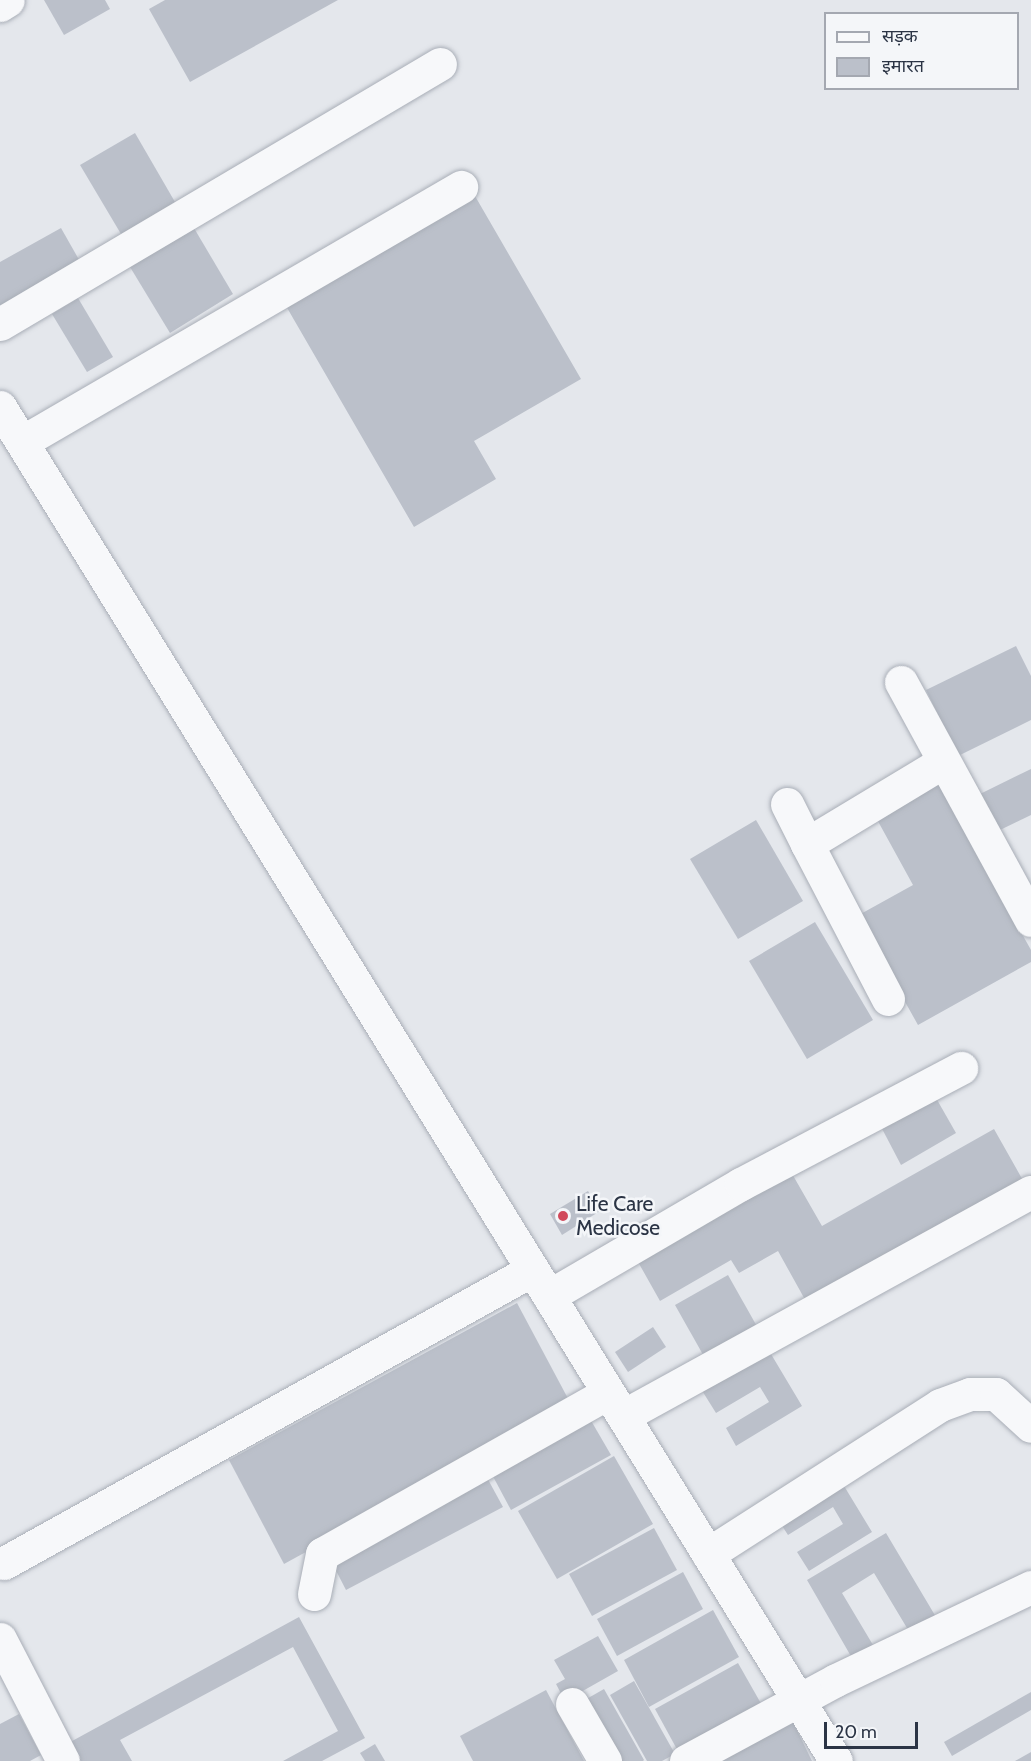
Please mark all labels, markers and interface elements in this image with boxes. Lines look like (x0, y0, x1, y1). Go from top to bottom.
legend (824, 12, 1019, 90)
text: सड़क (882, 25, 918, 47)
text: इमारत (882, 55, 924, 77)
place label: Life Care Medicose (576, 1191, 660, 1241)
marker: Life Care Medicose (554, 1207, 572, 1225)
scale bar (827, 1710, 922, 1748)
text: 20 m (835, 1721, 877, 1743)

